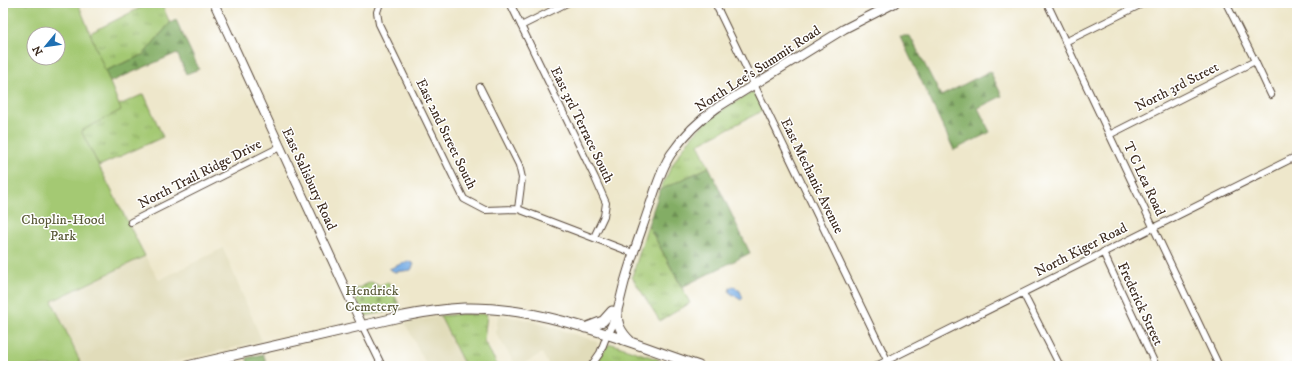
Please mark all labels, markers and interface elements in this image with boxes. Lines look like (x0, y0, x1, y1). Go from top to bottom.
street label: North Lee's Summit Road (692, 22, 824, 116)
north arrow (26, 26, 66, 66)
text: N (30, 43, 46, 58)
street label: North 3rd Street (1132, 58, 1222, 116)
street label: East 3rd Terrace South (546, 64, 618, 187)
street label: East 2nd Street South (411, 76, 481, 193)
street label: East Mechanic Avenue (776, 115, 848, 237)
street label: East Salisbury Road (277, 125, 341, 233)
street label: North Trail Ridge Drive (135, 135, 265, 213)
street label: T C Lea Road (1119, 139, 1169, 219)
park label: Choplin-Hood Park (21, 211, 105, 245)
street label: North Kiger Road (1032, 219, 1130, 281)
street label: Frederick Street (1113, 260, 1167, 349)
park label: Hendrick Cemetery (345, 282, 399, 316)

